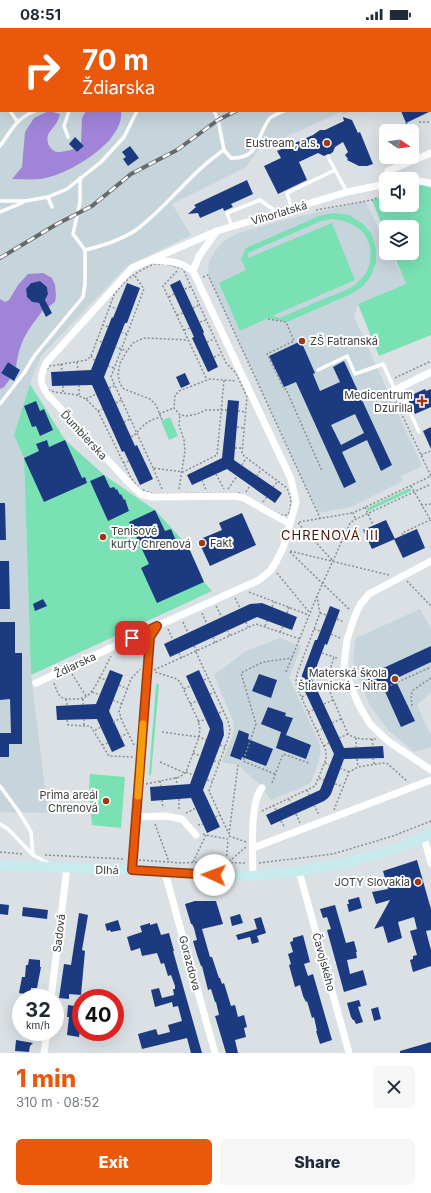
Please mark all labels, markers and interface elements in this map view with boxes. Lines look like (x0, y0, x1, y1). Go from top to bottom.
text: 08:51 (20, 5, 61, 24)
text: 70 m (82, 43, 149, 77)
icon: right (16, 44, 68, 96)
text: Ždiarska (82, 77, 155, 98)
north arrow (379, 124, 419, 164)
map controls (379, 124, 419, 260)
place label: Eustream, a.s. (246, 136, 319, 150)
marker: Eustream, a.s. (322, 138, 332, 148)
button: sound (379, 172, 419, 212)
street label: Vihorlatská (249, 198, 309, 228)
button: layers (379, 220, 419, 260)
place label: ZŠ Fatranská (310, 334, 378, 348)
marker: ZŠ Fatranská (297, 336, 307, 346)
place label: Medicentrum Dzurilla (344, 388, 413, 415)
marker: Medicentrum Dzurilla (416, 395, 428, 407)
street label: Ďumbierska (58, 408, 110, 462)
place label: Tenisové kurty Chrenová (111, 524, 191, 551)
district label: CHRENOVÁ III (281, 527, 379, 543)
marker: Tenisové kurty Chrenová (98, 532, 108, 542)
place label: Fakt (210, 536, 232, 550)
marker: Fakt (197, 538, 207, 548)
pin (115, 621, 149, 655)
icon: arrive (121, 627, 143, 649)
street label: Ždiarska (52, 649, 98, 681)
place label: Materská škola Štiavnická - Nitra (298, 666, 387, 693)
marker: Materská škola Štiavnická - Nitra (390, 674, 400, 684)
place label: Prima areál Chrenová (40, 788, 98, 815)
marker: Prima areál Chrenová (101, 796, 111, 806)
position arrow (193, 854, 235, 896)
street label: Dlhá (95, 863, 119, 877)
place label: JOTY Slovakia (334, 875, 410, 889)
marker: JOTY Slovakia (413, 877, 423, 887)
street label: Sadová (50, 913, 68, 953)
street label: Čavojského (309, 931, 339, 993)
street label: Gorazdova (176, 934, 204, 992)
speed limit sign: 40 (72, 989, 124, 1041)
text: 32 (25, 998, 51, 1022)
text: km/h (26, 1019, 50, 1031)
text: 1 min (16, 1064, 76, 1093)
button: close (373, 1066, 415, 1108)
text: 310 m · 08:52 (16, 1094, 99, 1110)
button: Exit (16, 1139, 212, 1185)
button: Share (220, 1139, 415, 1185)

